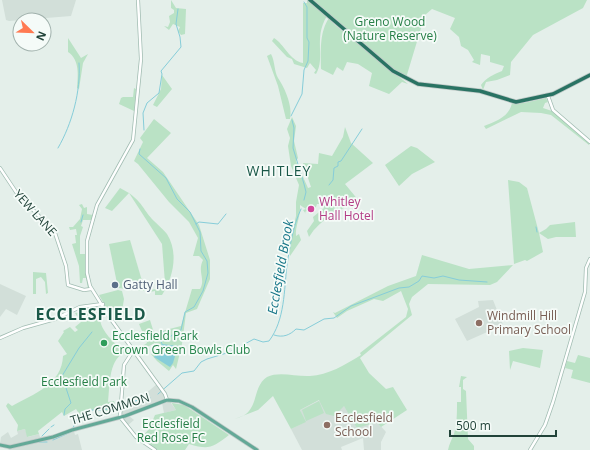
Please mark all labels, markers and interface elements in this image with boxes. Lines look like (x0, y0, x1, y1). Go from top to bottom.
north arrow (12, 12, 52, 52)
park label: Greno Wood (Nature Reserve) (343, 13, 437, 44)
text: N (33, 29, 50, 43)
district label: WHITLEY (247, 161, 311, 180)
street label: YEW LANE (10, 186, 61, 240)
place label: Whitley Hall Hotel (319, 193, 374, 224)
marker: Whitley Hall Hotel (306, 204, 316, 214)
water label: Ecclesfield Brook (263, 218, 297, 316)
place label: Gatty Hall (123, 276, 178, 293)
marker: Gatty Hall (110, 280, 120, 290)
district label: ECCLESFIELD (35, 303, 147, 325)
place label: Windmill Hill Primary School (487, 307, 571, 338)
marker: Windmill Hill Primary School (474, 318, 484, 328)
place label: Ecclesfield Park Crown Green Bowls Club (112, 327, 250, 358)
marker: Ecclesfield Park Crown Green Bowls Club (99, 338, 109, 348)
park label: Ecclesfield Park (41, 373, 128, 390)
street label: THE COMMON (68, 388, 152, 429)
place label: Ecclesfield School (335, 409, 393, 440)
scale bar (450, 412, 556, 438)
park label: Ecclesfield Red Rose FC (137, 415, 206, 446)
text: 500 m (456, 417, 491, 434)
marker: Ecclesfield School (322, 420, 332, 430)

